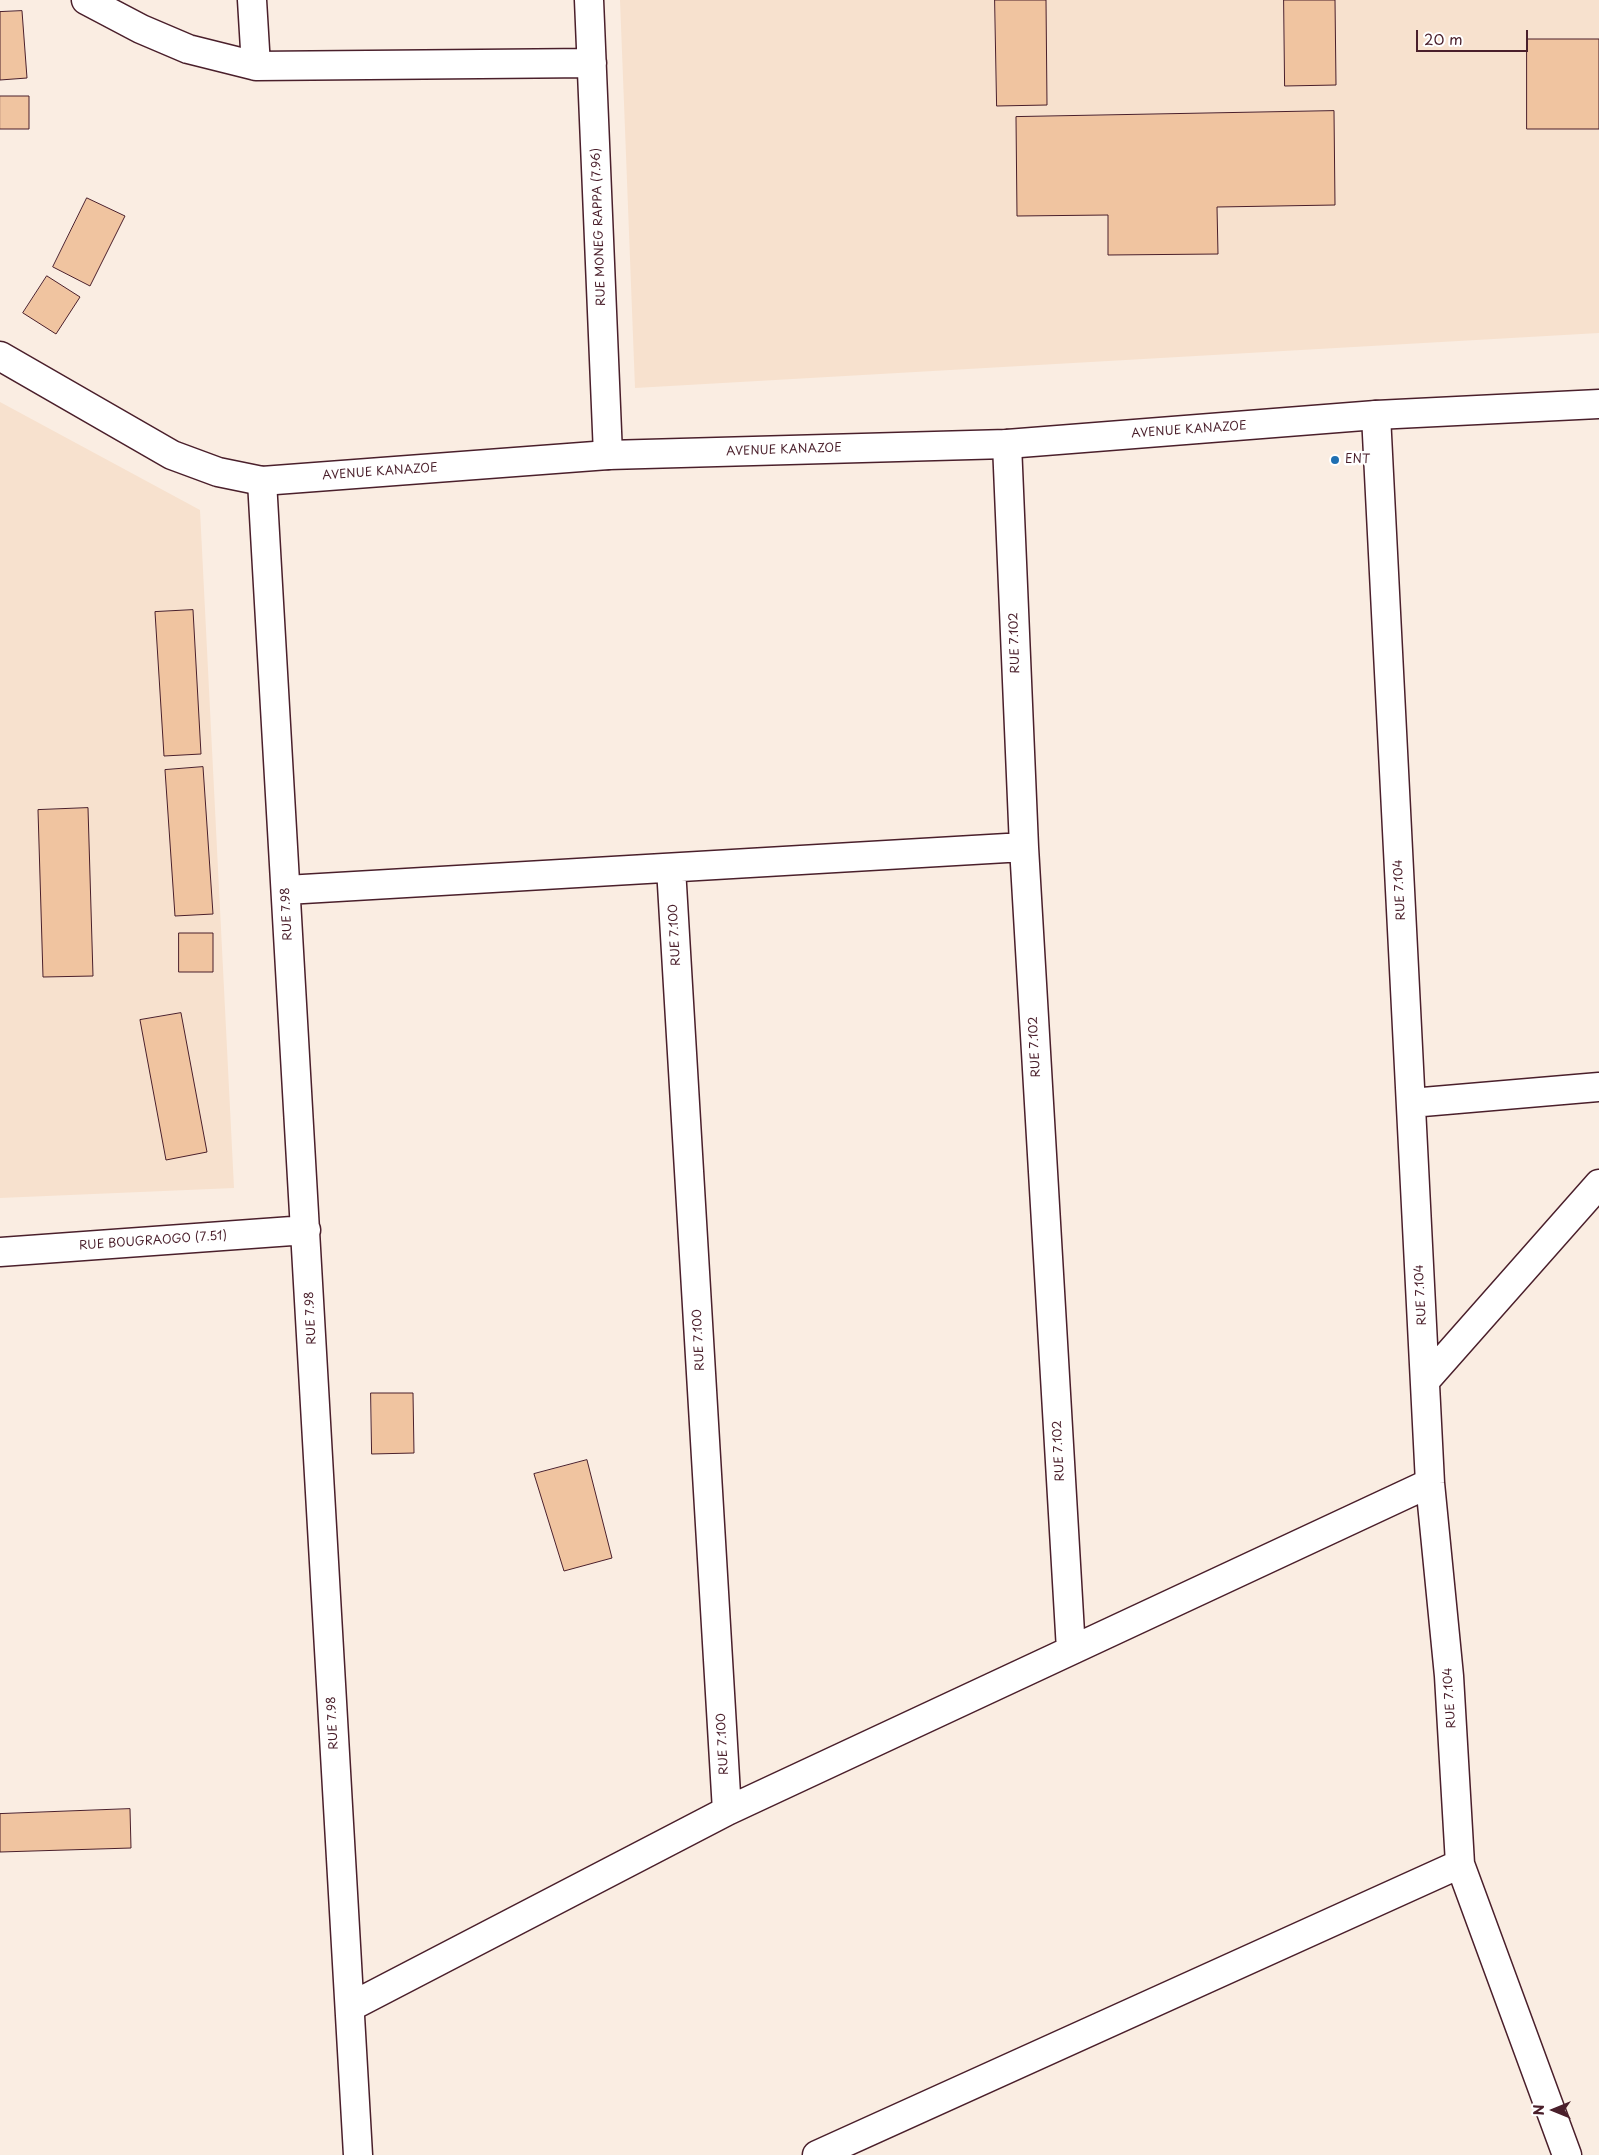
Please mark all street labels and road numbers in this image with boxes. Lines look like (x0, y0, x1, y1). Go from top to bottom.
street label: RUE MONEG RAPPA (7.96) (589, 148, 609, 306)
street label: AVENUE KANAZOE (1131, 419, 1247, 441)
street label: AVENUE KANAZOE (726, 441, 842, 459)
street label: AVENUE KANAZOE (322, 461, 438, 483)
street label: RUE 7.102 (1007, 612, 1023, 674)
street label: RUE 7.104 (1391, 859, 1409, 921)
street label: RUE 7.98 (278, 887, 296, 941)
street label: RUE 7.100 (666, 904, 684, 966)
street label: RUE 7.102 (1026, 1016, 1044, 1078)
street label: RUE BOUGRAOGO (7.51) (78, 1229, 228, 1253)
street label: RUE 7.104 (1412, 1264, 1430, 1326)
street label: RUE 7.98 (302, 1291, 320, 1345)
street label: RUE 7.100 (690, 1309, 708, 1371)
street label: RUE 7.102 (1050, 1420, 1068, 1482)
street label: RUE 7.104 (1441, 1667, 1459, 1729)
street label: RUE 7.98 (324, 1696, 342, 1750)
street label: RUE 7.100 (714, 1713, 732, 1775)

